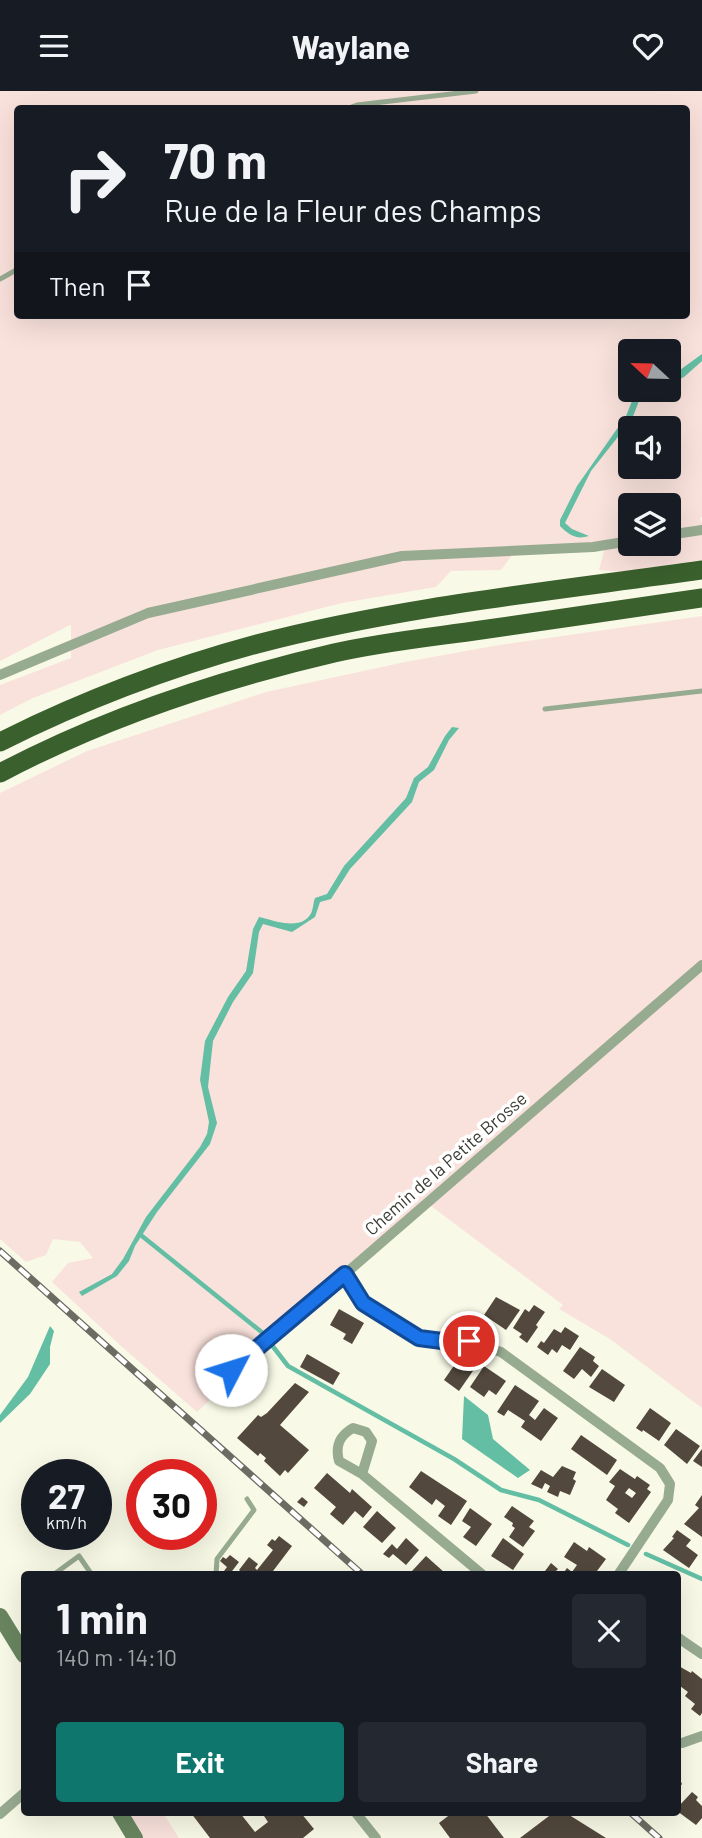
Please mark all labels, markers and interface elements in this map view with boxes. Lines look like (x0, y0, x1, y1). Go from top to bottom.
icon: menu (35, 27, 73, 65)
text: Waylane (292, 27, 410, 65)
icon: heart (629, 27, 667, 65)
text: 70 m (164, 130, 267, 189)
icon: right (49, 133, 140, 224)
text: Rue de la Fleur des Champs (164, 190, 542, 228)
icon: arrive (120, 266, 158, 304)
text: Then (49, 270, 106, 301)
north arrow (618, 339, 681, 403)
map controls (618, 339, 681, 556)
button: sound (618, 416, 681, 479)
button: layers (618, 493, 681, 556)
street label: Chemin de la Petite Brosse (360, 1087, 531, 1240)
pin (439, 1311, 499, 1371)
icon: arrive (450, 1322, 488, 1360)
position arrow (194, 1333, 268, 1407)
speed limit sign: 30 (126, 1459, 217, 1550)
text: 27 (48, 1474, 85, 1516)
text: km/h (46, 1511, 87, 1533)
text: 1 min (56, 1592, 148, 1642)
button: close (572, 1594, 646, 1668)
text: 140 m · 14:10 (56, 1643, 177, 1671)
button: Exit (56, 1722, 344, 1802)
button: Share (358, 1722, 646, 1802)

